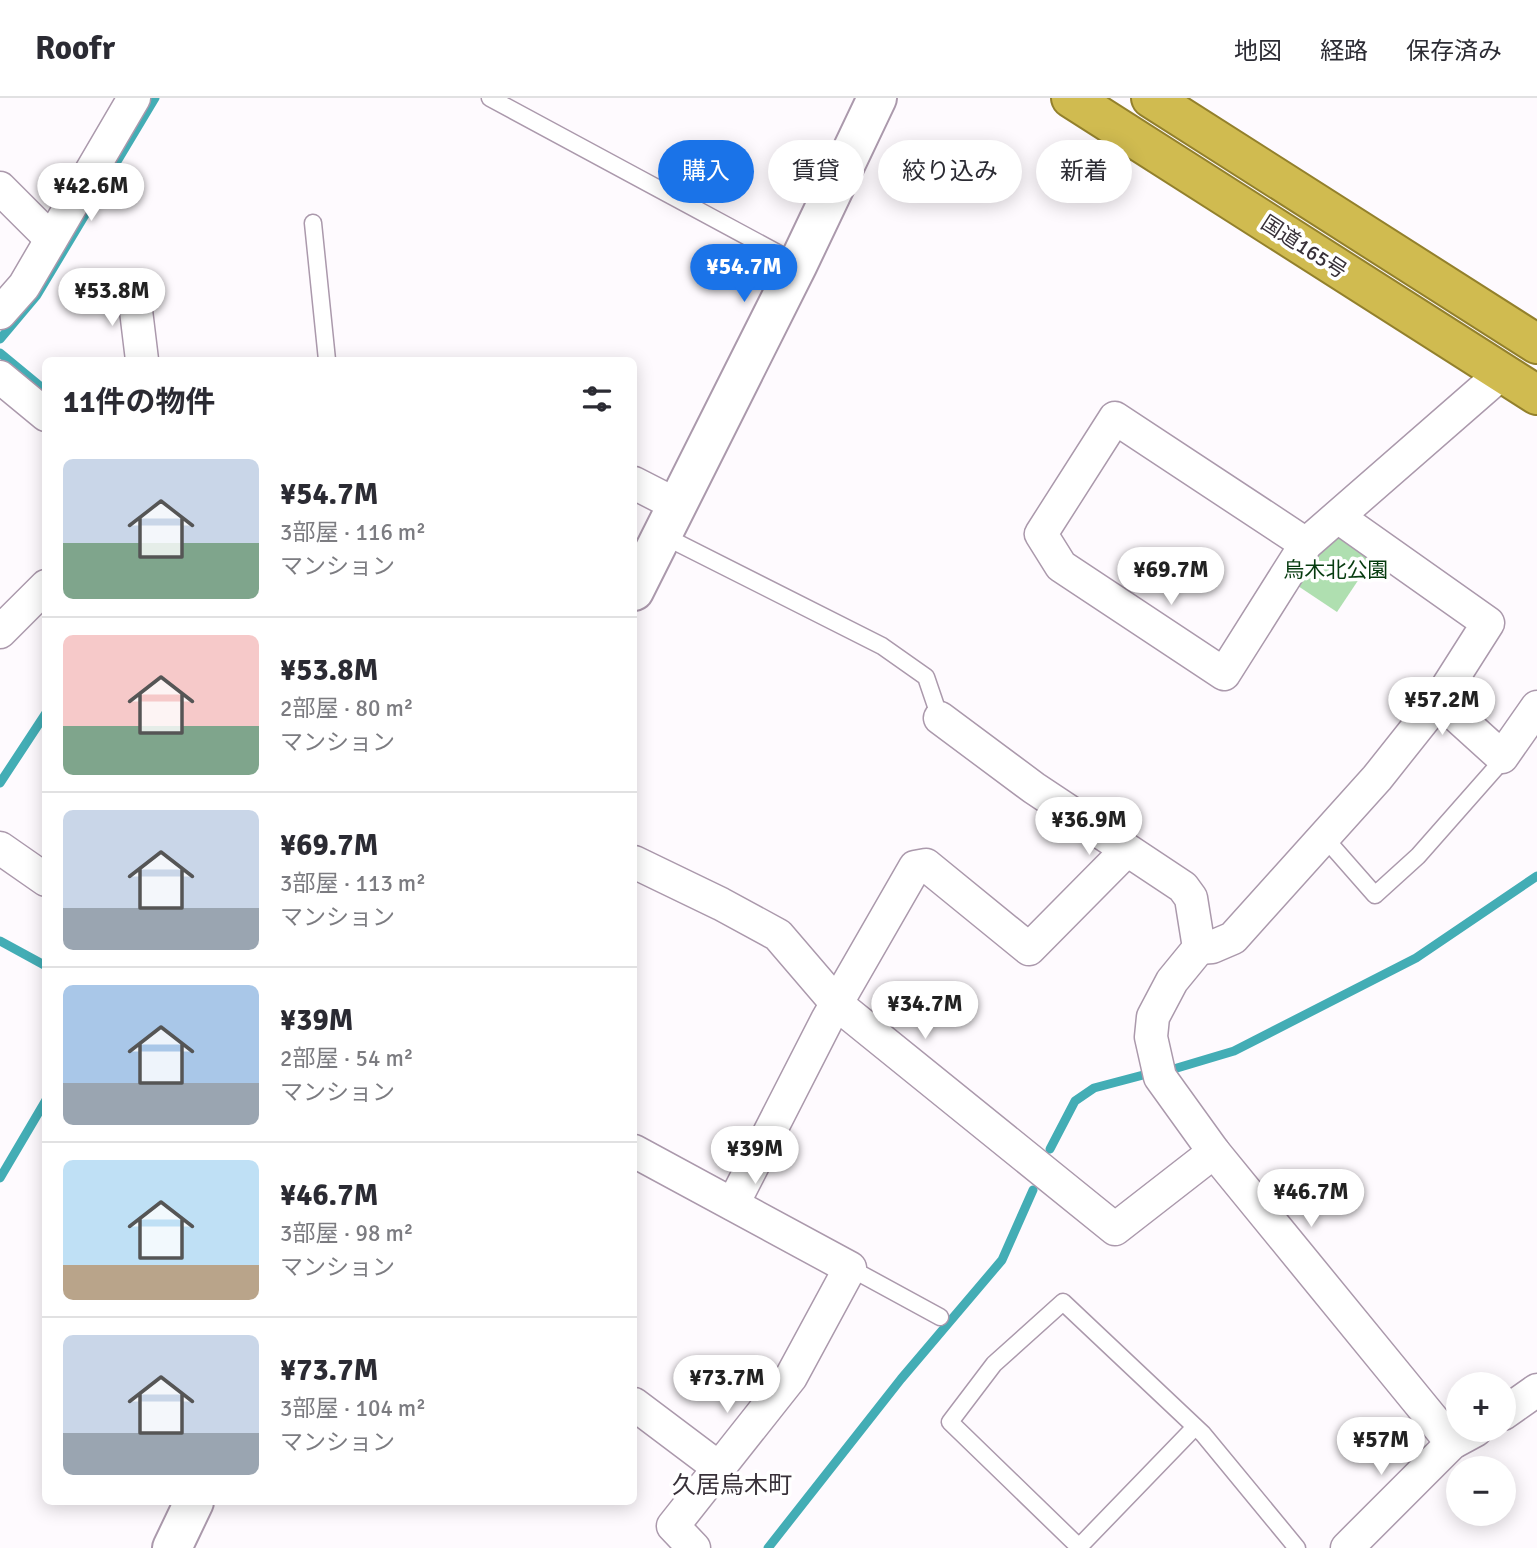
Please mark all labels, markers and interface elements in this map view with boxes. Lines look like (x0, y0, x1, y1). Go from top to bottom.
text: Roofr (35, 28, 115, 69)
text: 地図 (1234, 36, 1282, 66)
text: 経路 (1320, 36, 1368, 66)
text: 保存済み (1406, 36, 1502, 66)
chip: 購入 (658, 140, 754, 203)
chip: 賃貸 (768, 140, 864, 203)
chip: 絞り込み (878, 140, 1022, 203)
chip: 新着 (1036, 140, 1132, 203)
pin: ¥42.6M (34, 164, 148, 223)
text: ¥42.6M (53, 171, 129, 200)
street label: 国道165号 (1256, 210, 1352, 284)
pin: ¥54.7M (687, 244, 801, 304)
text: ¥54.7M (706, 252, 782, 281)
pin: ¥53.8M (55, 268, 169, 328)
text: ¥53.8M (74, 276, 150, 305)
icon: filters (578, 380, 616, 418)
text: 11件の物件 (63, 384, 215, 421)
text: ¥54.7M (280, 476, 378, 513)
icon: home (119, 487, 203, 571)
text: 3部屋 · 116 m² (280, 518, 426, 547)
pin: ¥69.7M (1114, 547, 1228, 607)
text: マンション (280, 552, 395, 581)
text: ¥69.7M (1133, 555, 1209, 584)
park label: 烏木北公園 (1284, 557, 1389, 583)
text: ¥53.8M (280, 652, 378, 689)
icon: home (119, 663, 203, 747)
pin: ¥57.2M (1385, 678, 1499, 737)
text: ¥57.2M (1404, 685, 1480, 714)
text: 2部屋 · 80 m² (280, 694, 413, 723)
text: マンション (280, 728, 395, 757)
pin: ¥36.9M (1032, 798, 1146, 857)
text: ¥36.9M (1051, 805, 1127, 834)
text: ¥69.7M (280, 827, 378, 864)
icon: home (119, 838, 203, 922)
text: 3部屋 · 113 m² (280, 869, 426, 898)
text: マンション (280, 903, 395, 932)
pin: ¥34.7M (868, 982, 982, 1041)
text: ¥34.7M (887, 989, 963, 1018)
text: ¥39M (280, 1002, 354, 1039)
icon: home (119, 1013, 203, 1097)
text: 2部屋 · 54 m² (280, 1044, 413, 1073)
text: マンション (280, 1078, 395, 1107)
pin: ¥39M (714, 1126, 796, 1186)
text: ¥39M (727, 1134, 783, 1163)
pin: ¥46.7M (1254, 1170, 1368, 1229)
text: ¥46.7M (280, 1177, 378, 1214)
text: ¥46.7M (1273, 1177, 1349, 1206)
icon: home (119, 1188, 203, 1272)
text: 3部屋 · 98 m² (280, 1219, 413, 1248)
text: マンション (280, 1253, 395, 1282)
text: ¥73.7M (280, 1352, 378, 1389)
pin: ¥73.7M (670, 1356, 784, 1415)
icon: home (119, 1363, 203, 1447)
text: ¥73.7M (689, 1363, 765, 1392)
map controls (1446, 1372, 1516, 1526)
button: + (1446, 1372, 1516, 1442)
text: 3部屋 · 104 m² (280, 1394, 426, 1423)
pin: ¥57M (1340, 1418, 1422, 1477)
text: ¥57M (1353, 1425, 1409, 1454)
text: マンション (280, 1428, 395, 1457)
button: − (1446, 1456, 1516, 1526)
district label: 久居烏木町 (672, 1470, 792, 1500)

